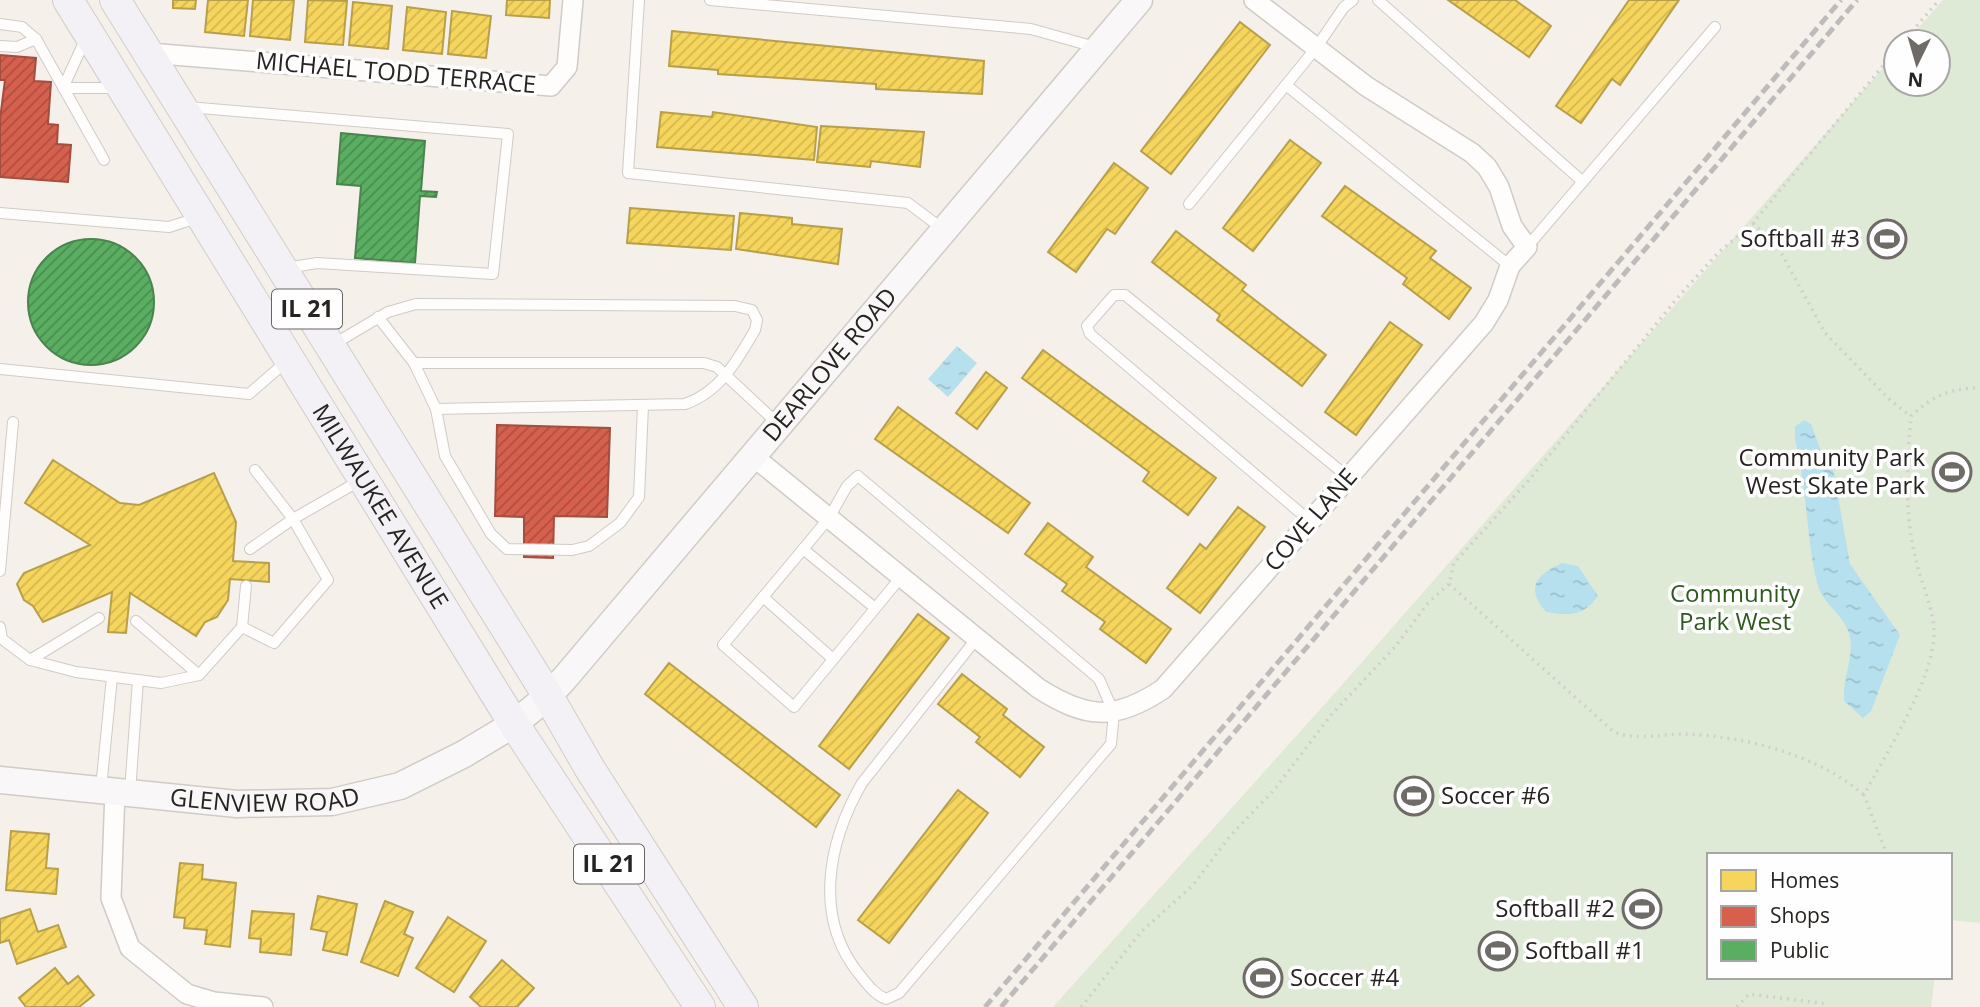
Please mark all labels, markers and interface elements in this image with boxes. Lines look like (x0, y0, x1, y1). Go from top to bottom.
north arrow (1882, 28, 1952, 98)
street label: MICHAEL TODD TERRACE (255, 43, 538, 100)
text: N (1907, 66, 1924, 94)
sports icon: Softball #3 (1866, 218, 1908, 260)
place label: Softball #3 (1740, 221, 1860, 254)
street label: DEARLOVE ROAD (754, 280, 904, 448)
road number: IL 21 (272, 290, 342, 328)
street label: MILWAUKEE AVENUE (306, 397, 457, 615)
place label: Community Park West Skate Park (1739, 440, 1925, 501)
sports icon: Community Park West Skate Park (1931, 451, 1973, 493)
street label: COVE LANE (1256, 460, 1364, 578)
park label: Community Park West (1670, 576, 1801, 637)
sports icon: Soccer #6 (1393, 775, 1435, 817)
street label: GLENVIEW ROAD (168, 778, 363, 819)
place label: Soccer #6 (1441, 778, 1550, 811)
road number: IL 21 (574, 844, 644, 884)
legend (1707, 853, 1952, 979)
text: Homes (1770, 866, 1839, 894)
sports icon: Softball #2 (1621, 888, 1663, 930)
place label: Softball #2 (1495, 891, 1615, 924)
text: Shops (1770, 901, 1830, 929)
sports icon: Softball #1 (1477, 930, 1519, 972)
place label: Softball #1 (1525, 933, 1645, 966)
text: Public (1770, 936, 1829, 964)
sports icon: Soccer #4 (1242, 957, 1284, 999)
place label: Soccer #4 (1290, 960, 1400, 993)

